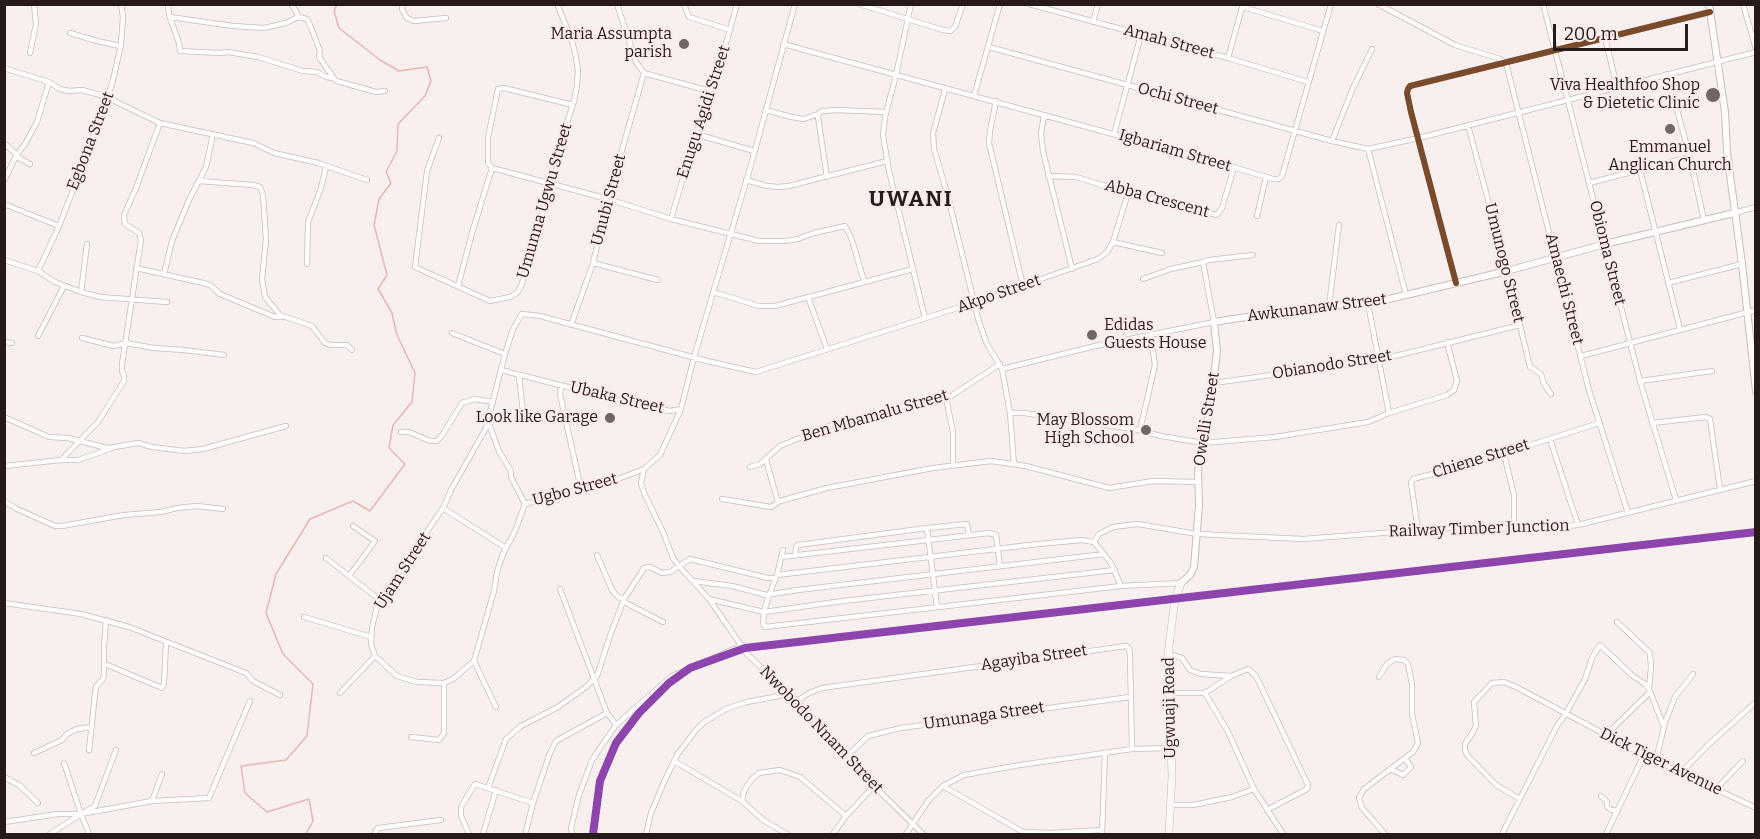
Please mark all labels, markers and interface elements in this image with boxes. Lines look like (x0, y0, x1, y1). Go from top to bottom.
scale bar (1556, 12, 1691, 50)
street label: Amah Street (1121, 21, 1217, 63)
text: 200 m (1564, 23, 1618, 45)
place label: Maria Assumpta parish (550, 25, 672, 63)
marker: Maria Assumpta parish (677, 37, 691, 51)
street label: Enugu Agidi Street (673, 43, 735, 181)
place label: Viva Healthfoo Shop & Dietetic Clinic (1550, 76, 1700, 114)
street label: Ochi Street (1136, 79, 1220, 119)
marker: Viva Healthfoo Shop & Dietetic Clinic (1704, 86, 1722, 104)
street label: Egbona Street (63, 89, 119, 193)
street label: Umunna Ugwu Street (514, 121, 576, 281)
marker: Emmanuel Anglican Church (1663, 122, 1677, 136)
street label: Igbariam Street (1117, 126, 1233, 176)
place label: Emmanuel Anglican Church (1608, 138, 1732, 176)
street label: Unubi Street (588, 152, 630, 248)
street label: Abba Crescent (1103, 176, 1211, 222)
district label: UWANI (869, 187, 953, 213)
street label: Obioma Street (1585, 199, 1629, 307)
street label: Umunogo Street (1480, 201, 1528, 325)
street label: Amaechi Street (1541, 231, 1587, 347)
street label: Akpo Street (955, 271, 1043, 317)
street label: Awkunanaw Street (1246, 290, 1388, 326)
place label: Edidas Guests House (1104, 316, 1206, 354)
marker: Edidas Guests House (1085, 328, 1099, 342)
street label: Obianodo Street (1271, 346, 1393, 384)
street label: Owelli Street (1190, 370, 1224, 468)
street label: Ubaka Street (568, 378, 666, 418)
street label: Ben Mbamalu Street (800, 386, 950, 446)
place label: Look like Garage (476, 408, 598, 428)
marker: Look like Garage (603, 411, 617, 425)
place label: May Blossom High School (1036, 411, 1134, 449)
marker: May Blossom High School (1139, 423, 1153, 437)
street label: Chiene Street (1430, 435, 1532, 483)
street label: Ugbo Street (530, 469, 620, 511)
street label: Railway Timber Junction (1388, 516, 1570, 542)
street label: Ujam Street (371, 529, 435, 613)
street label: Agayiba Street (979, 641, 1089, 675)
street label: Ugwuaji Road (1160, 657, 1180, 759)
street label: Nwobodo Nnam Street (755, 662, 887, 798)
street label: Umunaga Street (922, 698, 1046, 734)
street label: Dick Tiger Avenue (1597, 724, 1725, 800)

